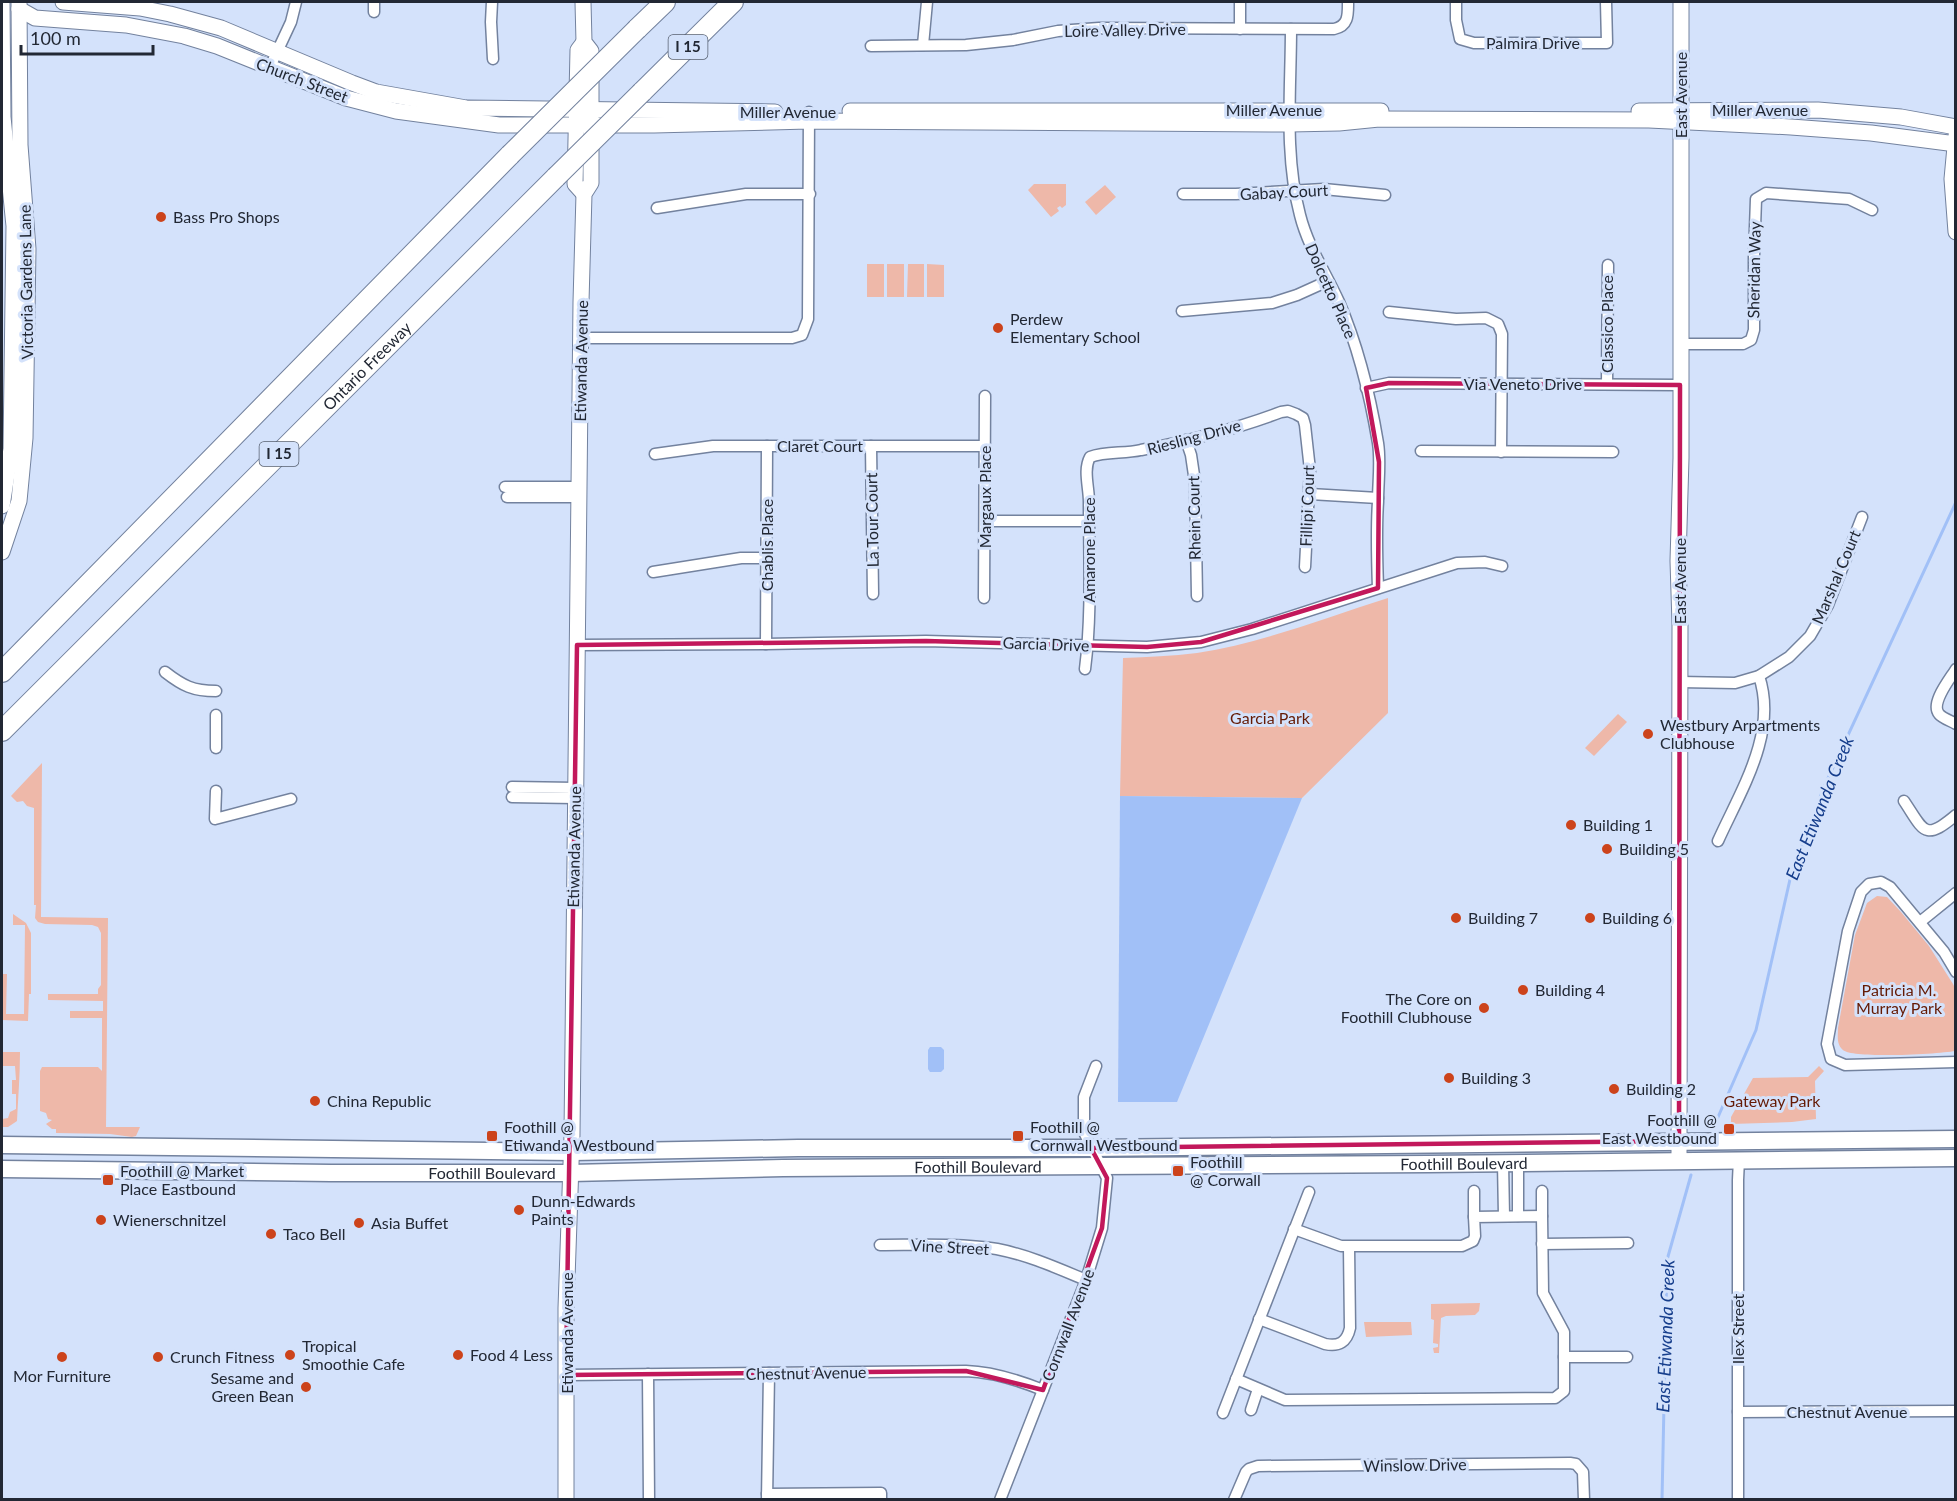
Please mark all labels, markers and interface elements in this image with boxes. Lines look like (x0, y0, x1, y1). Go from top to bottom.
scale bar (21, 18, 153, 56)
street label: Loire Valley Drive (1064, 19, 1186, 40)
text: 100 m (30, 27, 81, 49)
street label: Palmira Drive (1486, 33, 1580, 52)
road number: I 15 (668, 35, 708, 59)
street label: East Avenue (1671, 52, 1690, 138)
street label: Church Street (254, 53, 351, 106)
street label: Miller Avenue (1226, 100, 1322, 119)
street label: Miller Avenue (1712, 100, 1808, 119)
street label: Miller Avenue (740, 102, 836, 121)
street label: Gabay Court (1239, 180, 1329, 203)
street label: Victoria Gardens Lane (15, 204, 36, 360)
place label: Bass Pro Shops (173, 207, 280, 226)
marker: Bass Pro Shops (154, 210, 168, 224)
street label: Sheridan Way (1743, 221, 1764, 319)
street label: Dolcetto Place (1302, 240, 1361, 341)
street label: Classico Place (1597, 275, 1616, 373)
street label: Etiwanda Avenue (570, 300, 591, 422)
place label: Perdew Elementary School (1010, 309, 1140, 346)
street label: Ontario Freeway (318, 317, 415, 414)
marker: Perdew Elementary School (991, 321, 1005, 335)
street label: Via Veneto Drive (1464, 374, 1582, 393)
street label: Riesling Drive (1145, 415, 1243, 458)
street label: Claret Court (777, 436, 863, 455)
road number: I 15 (260, 442, 298, 466)
street label: Margaux Place (975, 446, 994, 548)
street label: Fillipi Court (1296, 465, 1317, 547)
street label: La Tour Court (861, 472, 882, 568)
street label: Rhein Court (1183, 475, 1204, 560)
street label: Amarone Place (1079, 497, 1098, 603)
street label: Chablis Place (757, 499, 776, 591)
street label: Marshal Court (1807, 527, 1864, 627)
street label: East Avenue (1670, 538, 1689, 624)
street label: Garcia Drive (1002, 632, 1090, 655)
park label: Garcia Park (1230, 708, 1311, 727)
place label: Westbury Arpartments Clubhouse (1660, 715, 1820, 752)
marker: Westbury Arpartments Clubhouse (1641, 727, 1655, 741)
water label: East Etiwanda Creek (1780, 732, 1858, 883)
street label: Etiwanda Avenue (563, 786, 584, 908)
place label: Building 1 (1583, 815, 1653, 834)
marker: Building 1 (1564, 818, 1578, 832)
place label: Building 5 (1619, 839, 1689, 858)
marker: Building 5 (1600, 842, 1614, 856)
place label: Building 7 (1468, 908, 1538, 927)
place label: Building 6 (1602, 908, 1672, 927)
marker: Building 7 (1449, 911, 1463, 925)
marker: Building 6 (1583, 911, 1597, 925)
place label: Building 4 (1535, 980, 1605, 999)
park label: Patricia M. Murray Park (1856, 980, 1943, 1017)
marker: Building 4 (1516, 983, 1530, 997)
place label: The Core on Foothill Clubhouse (1341, 989, 1472, 1026)
marker: The Core on Foothill Clubhouse (1477, 1001, 1491, 1015)
place label: Building 3 (1461, 1068, 1531, 1087)
marker: Building 3 (1442, 1071, 1456, 1085)
place label: Building 2 (1626, 1079, 1696, 1098)
marker: Building 2 (1607, 1082, 1621, 1096)
place label: China Republic (327, 1091, 432, 1110)
park label: Gateway Park (1724, 1091, 1821, 1110)
marker: China Republic (308, 1094, 322, 1108)
place label: Foothill @ East Westbound (1602, 1110, 1717, 1147)
place label: Foothill @ Etiwanda Westbound (504, 1117, 655, 1154)
place label: Foothill @ Cornwall Westbound (1030, 1117, 1178, 1154)
marker: Foothill @ East Westbound (1722, 1122, 1736, 1136)
marker: Foothill @ Etiwanda Westbound (485, 1129, 499, 1143)
marker: Foothill @ Cornwall Westbound (1011, 1129, 1025, 1143)
place label: Foothill @ Corwall (1190, 1152, 1261, 1189)
street label: Foothill Boulevard (1400, 1153, 1528, 1173)
street label: Foothill Boulevard (914, 1156, 1042, 1176)
place label: Foothill @ Market Place Eastbound (120, 1161, 244, 1198)
street label: Foothill Boulevard (428, 1163, 556, 1182)
marker: Foothill @ Corwall (1171, 1164, 1185, 1178)
marker: Foothill @ Market Place Eastbound (101, 1173, 115, 1187)
place label: Dunn-Edwards Paints (531, 1191, 636, 1228)
marker: Dunn-Edwards Paints (512, 1203, 526, 1217)
place label: Wienerschnitzel (113, 1210, 226, 1229)
marker: Wienerschnitzel (94, 1213, 108, 1227)
place label: Asia Buffet (371, 1213, 449, 1232)
marker: Asia Buffet (352, 1216, 366, 1230)
place label: Taco Bell (283, 1224, 345, 1243)
marker: Taco Bell (264, 1227, 278, 1241)
street label: Vine Street (910, 1235, 990, 1258)
water label: East Etiwanda Creek (1651, 1259, 1679, 1413)
street label: Cornwall Avenue (1037, 1266, 1098, 1384)
street label: Etiwanda Avenue (557, 1272, 576, 1394)
street label: Ilex Street (1728, 1293, 1747, 1364)
place label: Tropical Smoothie Cafe (302, 1336, 405, 1373)
place label: Food 4 Less (470, 1345, 553, 1364)
place label: Crunch Fitness (170, 1347, 275, 1366)
marker: Tropical Smoothie Cafe (283, 1348, 297, 1362)
marker: Food 4 Less (451, 1348, 465, 1362)
marker: Mor Furniture (55, 1350, 69, 1364)
marker: Crunch Fitness (151, 1350, 165, 1364)
street label: Chestnut Avenue (745, 1362, 867, 1383)
place label: Mor Furniture (13, 1366, 111, 1385)
place label: Sesame and Green Bean (210, 1368, 294, 1405)
marker: Sesame and Green Bean (299, 1380, 313, 1394)
street label: Chestnut Avenue (1787, 1402, 1907, 1421)
street label: Winslow Drive (1363, 1454, 1467, 1475)

